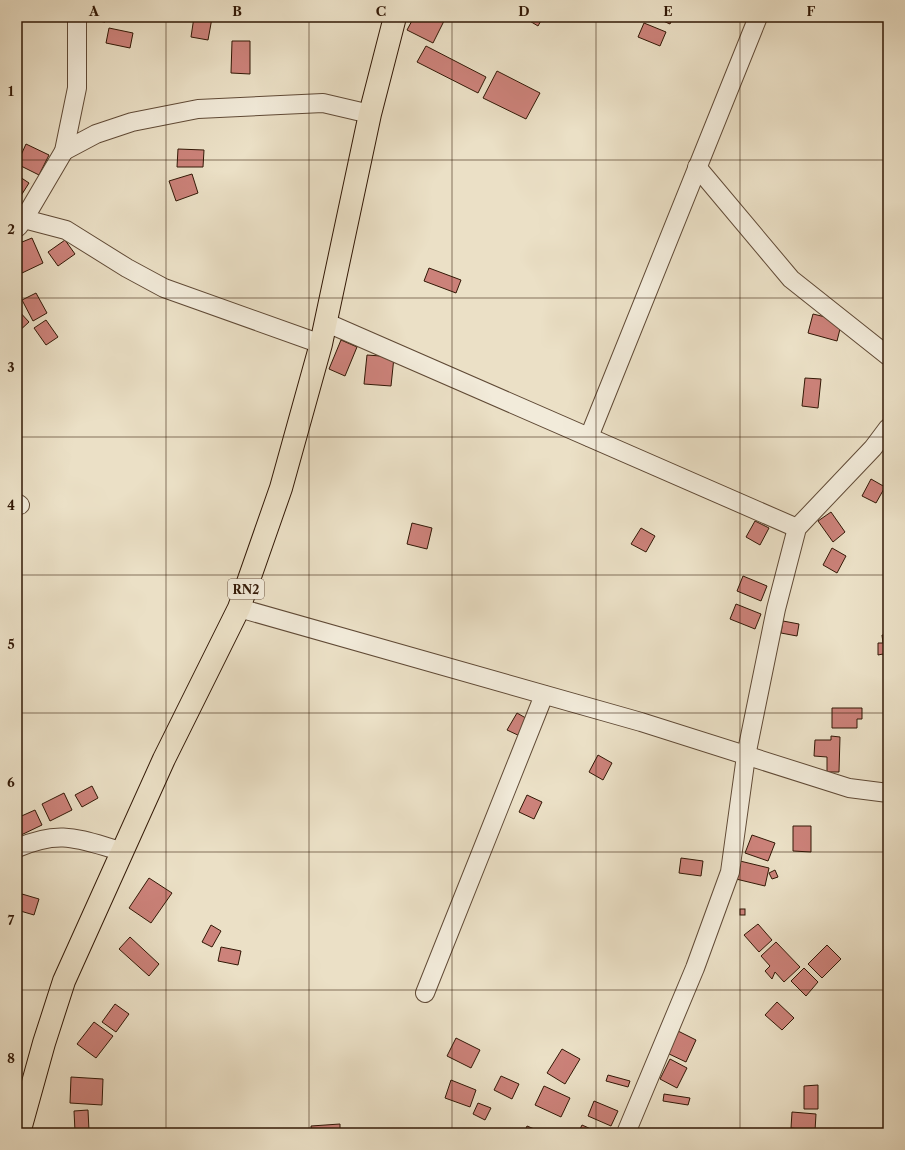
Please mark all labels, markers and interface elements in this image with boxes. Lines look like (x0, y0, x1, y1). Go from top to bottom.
text: A (88, 3, 100, 19)
text: B (232, 3, 242, 19)
text: C (376, 3, 386, 19)
text: D (518, 3, 530, 19)
text: E (663, 3, 673, 19)
text: F (807, 3, 816, 19)
text: 1 (8, 83, 14, 99)
text: 2 (7, 221, 15, 237)
text: 3 (7, 359, 15, 375)
text: 4 (7, 497, 15, 513)
road number: RN2 (228, 579, 264, 599)
text: 5 (7, 636, 15, 652)
text: 6 (7, 774, 15, 790)
text: 7 (8, 912, 15, 928)
text: 8 (7, 1050, 15, 1066)

